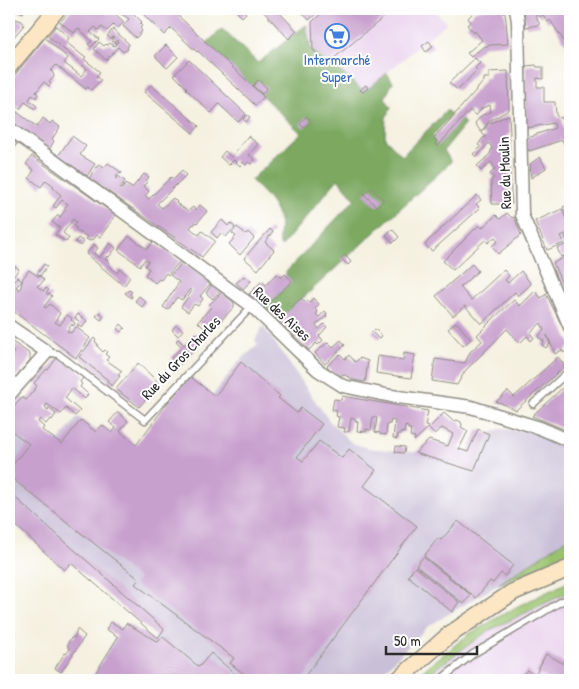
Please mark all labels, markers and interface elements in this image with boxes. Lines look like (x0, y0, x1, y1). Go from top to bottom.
supermarket icon: Intermarché Super (324, 23, 350, 49)
place label: Intermarché Super (303, 49, 371, 87)
street label: Rue du Moulin (493, 136, 516, 210)
street label: Rue des Aises (249, 282, 316, 346)
street label: Rue du Gros Charles (136, 311, 225, 404)
scale bar (386, 624, 478, 656)
text: 50 m (394, 630, 421, 651)

